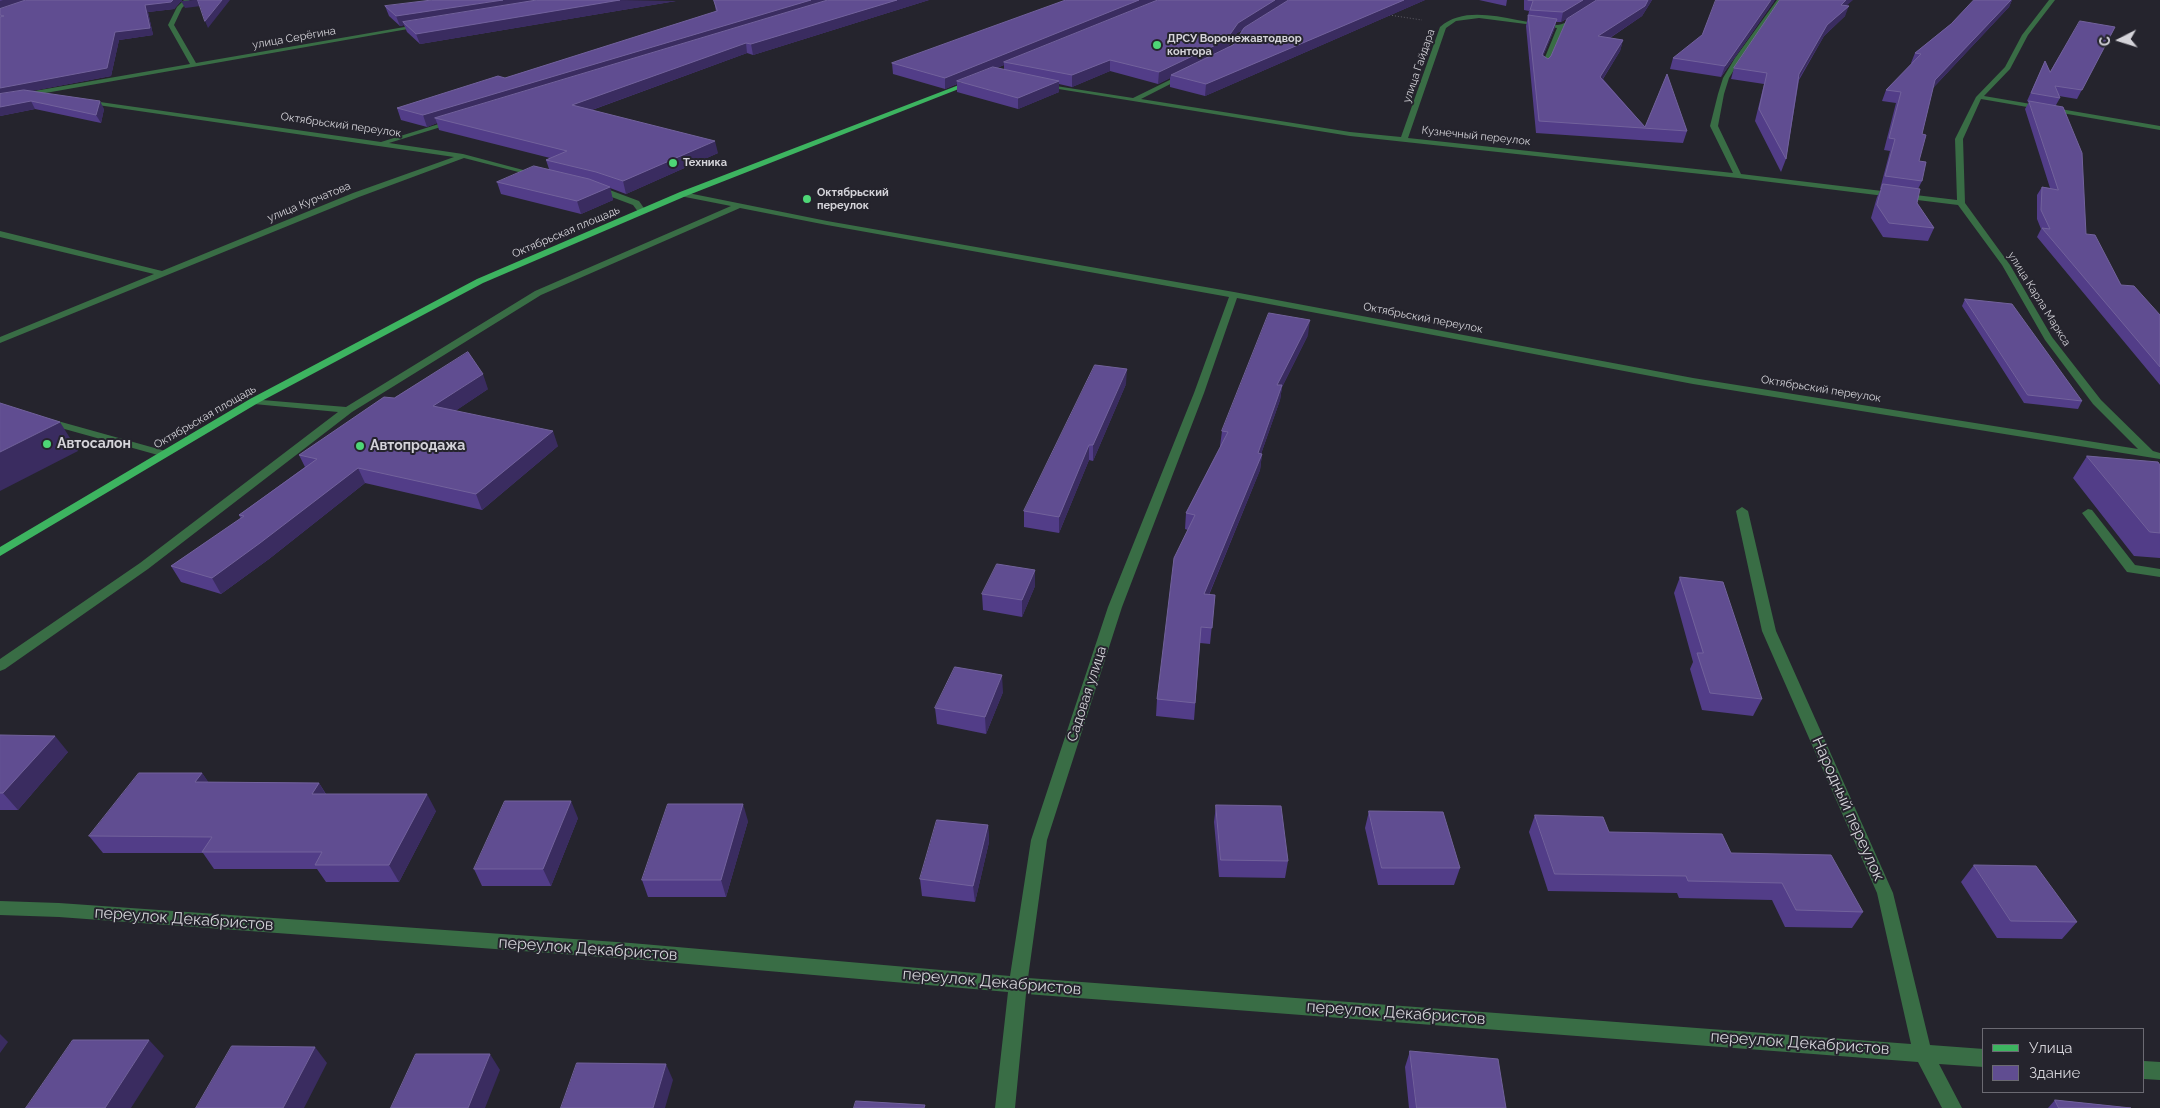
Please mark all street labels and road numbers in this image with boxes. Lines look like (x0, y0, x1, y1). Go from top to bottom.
street label: улица Серёгина (251, 24, 337, 52)
street label: улица Гайдара (1400, 27, 1438, 105)
street label: Октябрьский переулок (280, 110, 402, 140)
street label: Кузнечный переулок (1421, 124, 1531, 148)
street label: улица Курчатова (265, 179, 353, 225)
street label: Октябрьская площадь (510, 203, 622, 261)
street label: улица Карла Маркса (2005, 249, 2073, 349)
street label: Октябрьский переулок (1362, 300, 1484, 336)
street label: Октябрьский переулок (1760, 373, 1882, 405)
street label: Октябрьская площадь (152, 382, 258, 452)
street label: Садовая улица (1064, 644, 1110, 744)
street label: Народный переулок (1808, 734, 1888, 884)
street label: переулок Декабристов (94, 903, 274, 935)
street label: переулок Декабристов (498, 933, 678, 965)
street label: переулок Декабристов (902, 965, 1082, 999)
street label: переулок Декабристов (1306, 997, 1486, 1029)
street label: переулок Декабристов (1710, 1027, 1890, 1059)

